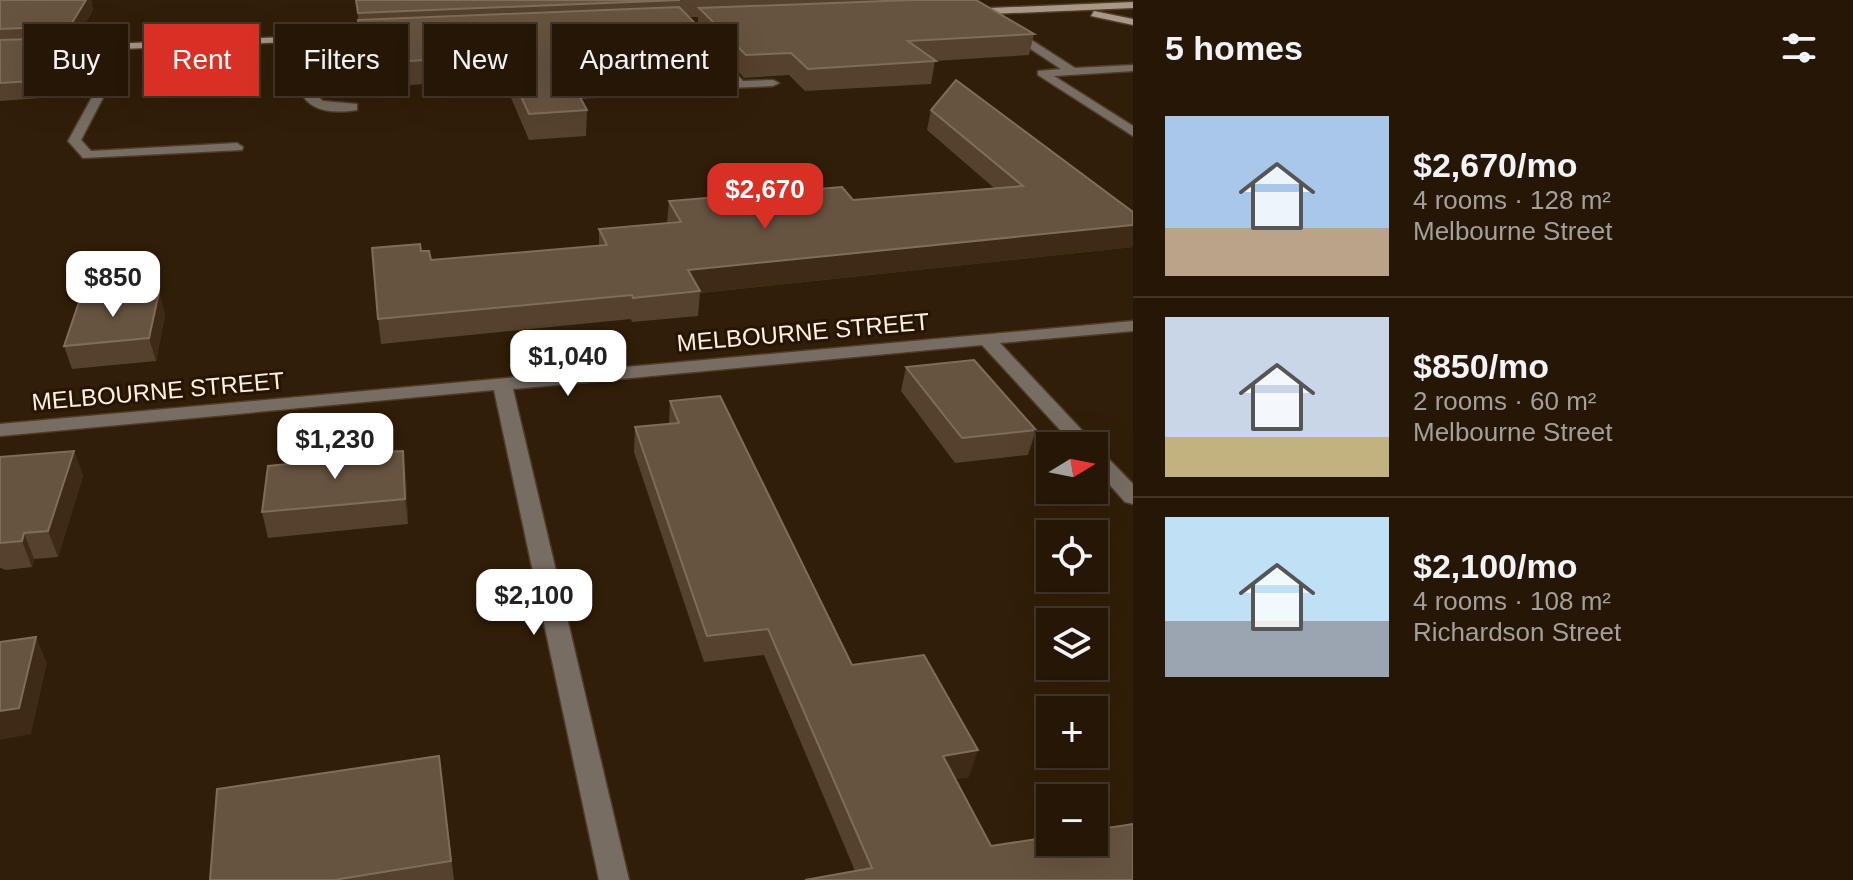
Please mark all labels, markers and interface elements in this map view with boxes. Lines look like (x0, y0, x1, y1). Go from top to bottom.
chip: Buy (24, 24, 128, 96)
chip: Rent (144, 24, 259, 96)
chip: Filters (275, 24, 408, 96)
chip: New (424, 24, 536, 96)
chip: Apartment (552, 24, 737, 96)
icon: filters (1777, 26, 1821, 70)
text: 5 homes (1165, 29, 1303, 67)
text: $2,670/mo (1413, 146, 1577, 184)
icon: home (1229, 148, 1325, 244)
pin: $2,670 (700, 163, 830, 231)
text: $2,670 (725, 174, 805, 204)
text: 4 rooms · 128 m² (1413, 185, 1611, 215)
text: Melbourne Street (1413, 216, 1612, 246)
pin: $850 (66, 251, 160, 319)
text: $850 (84, 262, 142, 292)
street label: MELBOURNE STREET (676, 307, 931, 356)
pin: $1,040 (503, 330, 633, 398)
text: $1,040 (528, 341, 608, 371)
text: $850/mo (1413, 347, 1549, 385)
icon: home (1229, 349, 1325, 445)
street label: MELBOURNE STREET (31, 366, 286, 415)
text: 2 rooms · 60 m² (1413, 386, 1597, 416)
pin: $1,230 (270, 413, 400, 481)
text: Melbourne Street (1413, 417, 1612, 447)
text: $1,230 (295, 424, 375, 454)
north arrow (1036, 432, 1108, 504)
map controls (1036, 432, 1108, 856)
button: locate (1036, 520, 1108, 592)
text: $2,100/mo (1413, 547, 1577, 585)
icon: home (1229, 549, 1325, 645)
pin: $2,100 (469, 569, 599, 637)
text: $2,100 (494, 580, 574, 610)
text: 4 rooms · 108 m² (1413, 586, 1611, 616)
button: layers (1036, 608, 1108, 680)
text: Richardson Street (1413, 617, 1621, 647)
button: + (1036, 696, 1108, 768)
button: − (1036, 784, 1108, 856)

